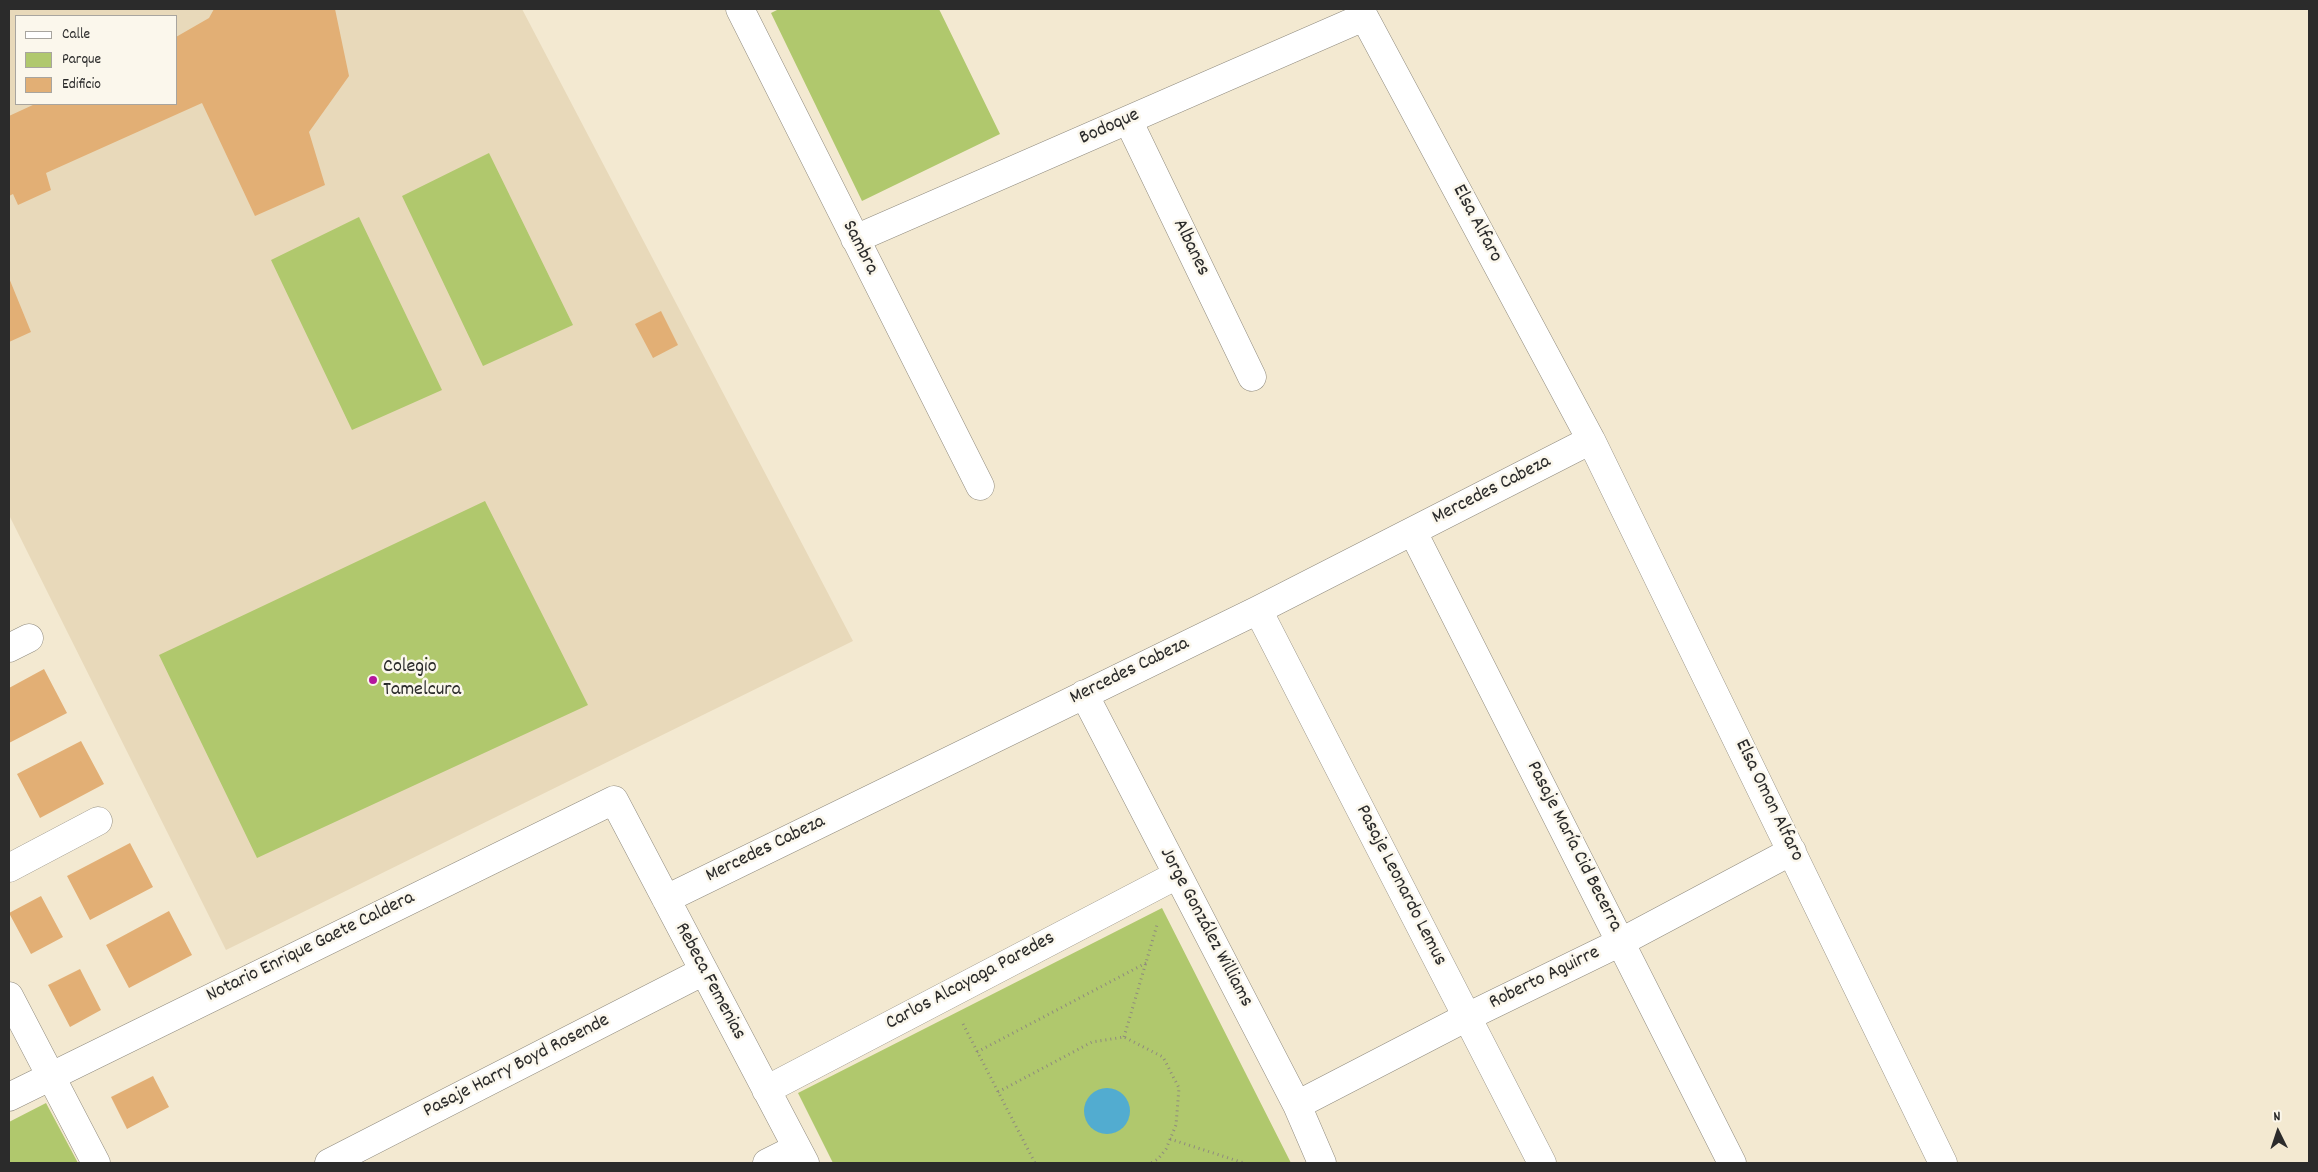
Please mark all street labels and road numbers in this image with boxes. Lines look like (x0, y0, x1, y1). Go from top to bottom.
street label: Bodoque (1076, 104, 1144, 152)
street label: Elsa Alfaro (1446, 181, 1506, 267)
street label: Albanes (1166, 216, 1214, 280)
street label: Sambra (835, 217, 883, 279)
street label: Mercedes Cabeza (1429, 451, 1555, 531)
street label: Mercedes Cabeza (1066, 633, 1194, 711)
street label: Elsa Omon Alfaro (1728, 736, 1808, 866)
street label: Pasaje María Cid Becerra (1520, 758, 1626, 936)
street label: Pasaje Leonardo Lemus (1349, 802, 1451, 970)
street label: Mercedes Cabeza (702, 811, 830, 889)
street label: Jorge González Williams (1153, 844, 1257, 1012)
street label: Notario Enrique Gaete Caldera (203, 887, 419, 1009)
street label: Rebeca Femenias (668, 919, 750, 1045)
street label: Carlos Alcayaga Paredes (882, 927, 1060, 1037)
street label: Roberto Aguirre (1486, 942, 1604, 1016)
street label: Pasaje Harry Boyd Rosende (420, 1010, 614, 1124)

